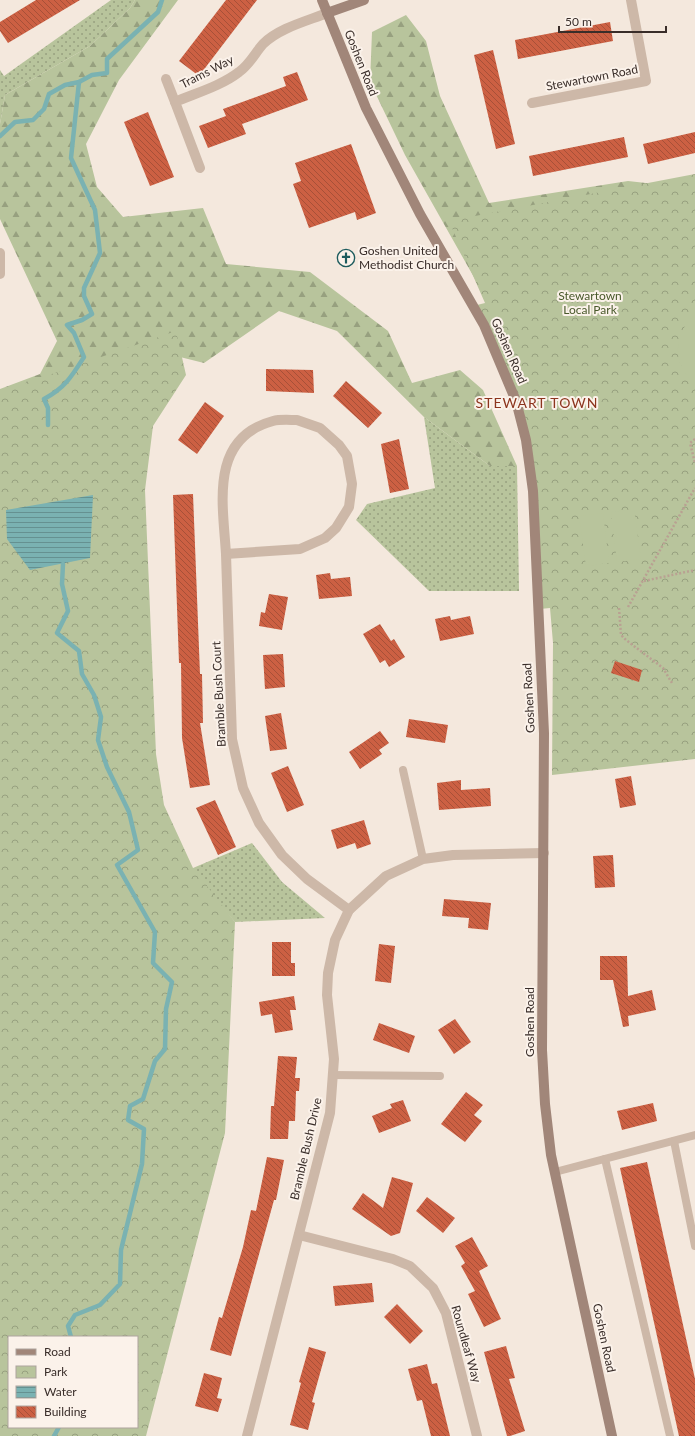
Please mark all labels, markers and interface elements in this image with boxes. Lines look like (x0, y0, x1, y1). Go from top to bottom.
scale bar (559, 8, 666, 34)
text: 50 m (565, 14, 592, 29)
street label: Goshen Road (341, 27, 382, 98)
street label: Trams Way (178, 51, 237, 91)
street label: Stewartown Road (545, 61, 639, 94)
place label: Goshen United Methodist Church (359, 243, 454, 272)
church icon: Goshen United Methodist Church (336, 248, 356, 268)
park label: Stewartown Local Park (558, 288, 622, 317)
street label: Goshen Road (488, 316, 531, 386)
district label: STEWART TOWN (476, 394, 598, 411)
street label: Bramble Bush Court (208, 640, 229, 747)
street label: Goshen Road (519, 663, 538, 733)
street label: Goshen Road (522, 987, 537, 1057)
street label: Bramble Bush Drive (286, 1096, 325, 1202)
street label: Goshen Road (590, 1302, 619, 1374)
street label: Roundleaf Way (448, 1303, 485, 1385)
legend (8, 1336, 138, 1428)
text: Road (44, 1344, 71, 1359)
text: Park (44, 1364, 68, 1379)
text: Water (44, 1384, 77, 1399)
text: Building (44, 1404, 87, 1419)

